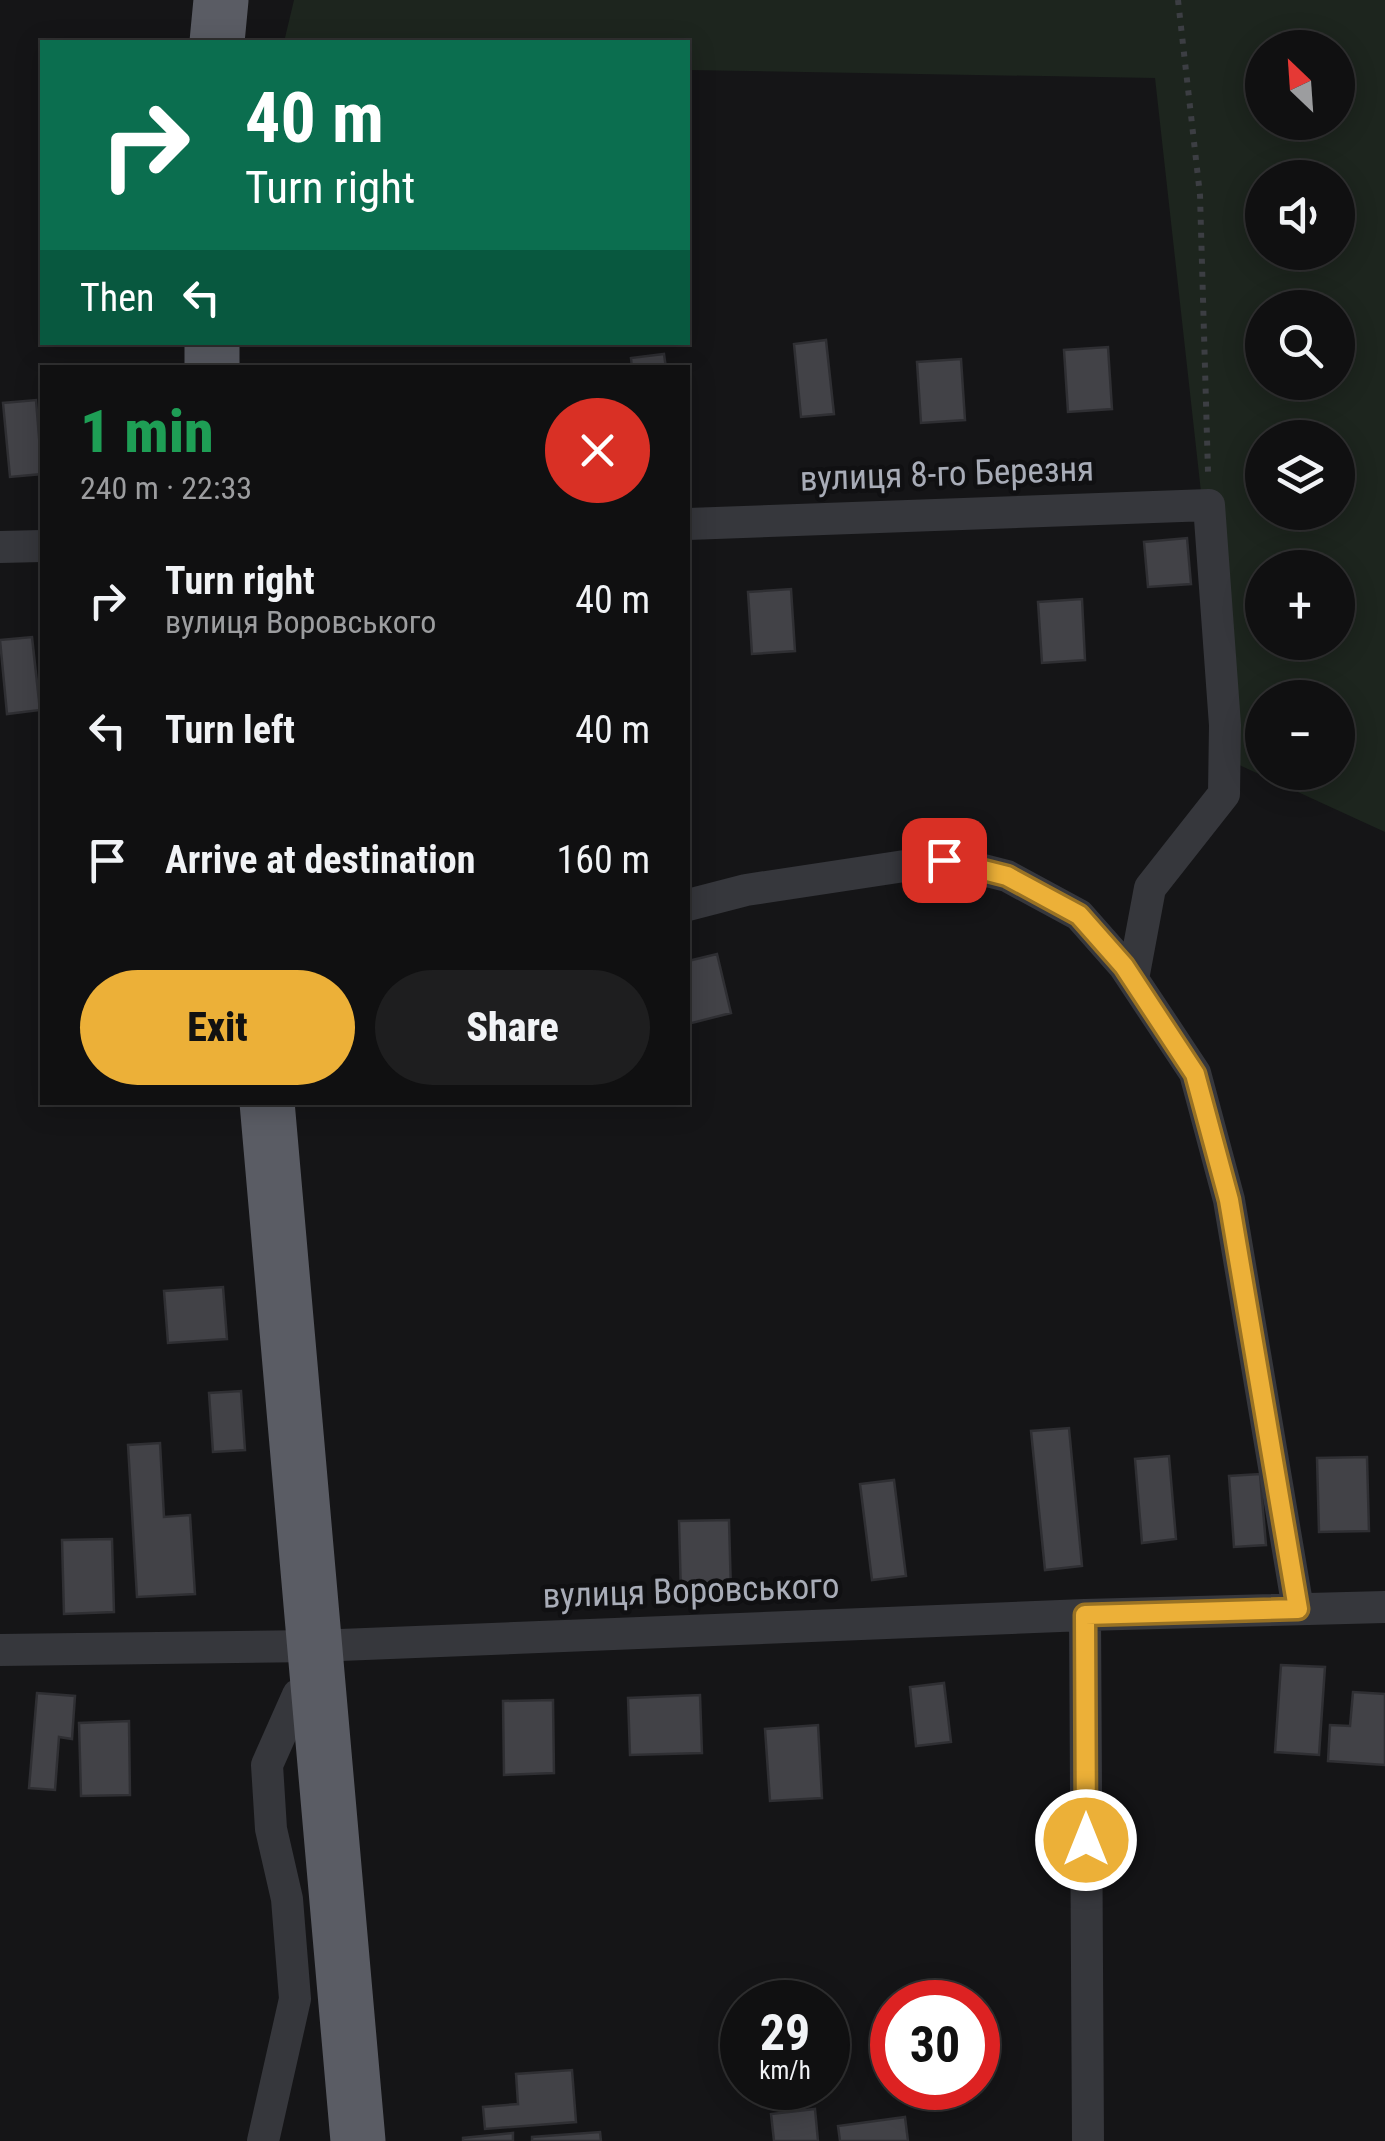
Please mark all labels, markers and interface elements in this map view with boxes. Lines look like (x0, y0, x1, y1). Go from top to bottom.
north arrow (1245, 30, 1355, 140)
map controls (1245, 30, 1355, 790)
text: 40 m (245, 77, 384, 159)
icon: right (80, 80, 210, 210)
button: sound (1245, 160, 1355, 270)
text: Turn right (245, 161, 415, 214)
icon: left (174, 270, 229, 325)
text: Then (80, 276, 154, 320)
button: search (1245, 290, 1355, 400)
text: 1 min (80, 396, 214, 467)
button: close (545, 398, 650, 503)
button: layers (1245, 420, 1355, 530)
street label: вулиця 8-го Березня (799, 448, 1095, 500)
text: 240 m · 22:33 (80, 469, 252, 507)
button: + (1245, 550, 1355, 660)
text: Turn right (165, 559, 315, 603)
icon: right (80, 573, 135, 628)
text: 40 m (575, 578, 650, 622)
text: вулиця Воровського (165, 603, 436, 641)
button: − (1245, 680, 1355, 790)
icon: left (80, 703, 135, 758)
text: Turn left (165, 708, 295, 752)
text: 40 m (575, 708, 650, 752)
pin (902, 818, 987, 903)
icon: arrive (80, 833, 135, 888)
icon: arrive (917, 833, 972, 888)
text: Arrive at destination (165, 838, 475, 882)
text: 160 m (556, 838, 650, 882)
button: Exit (80, 970, 355, 1085)
button: Share (375, 970, 650, 1085)
street label: вулиця Воровського (542, 1565, 840, 1617)
position arrow (1034, 1788, 1138, 1892)
speed limit sign: 30 (870, 1980, 1000, 2110)
text: 29 (760, 2004, 810, 2062)
text: km/h (759, 2056, 811, 2085)

